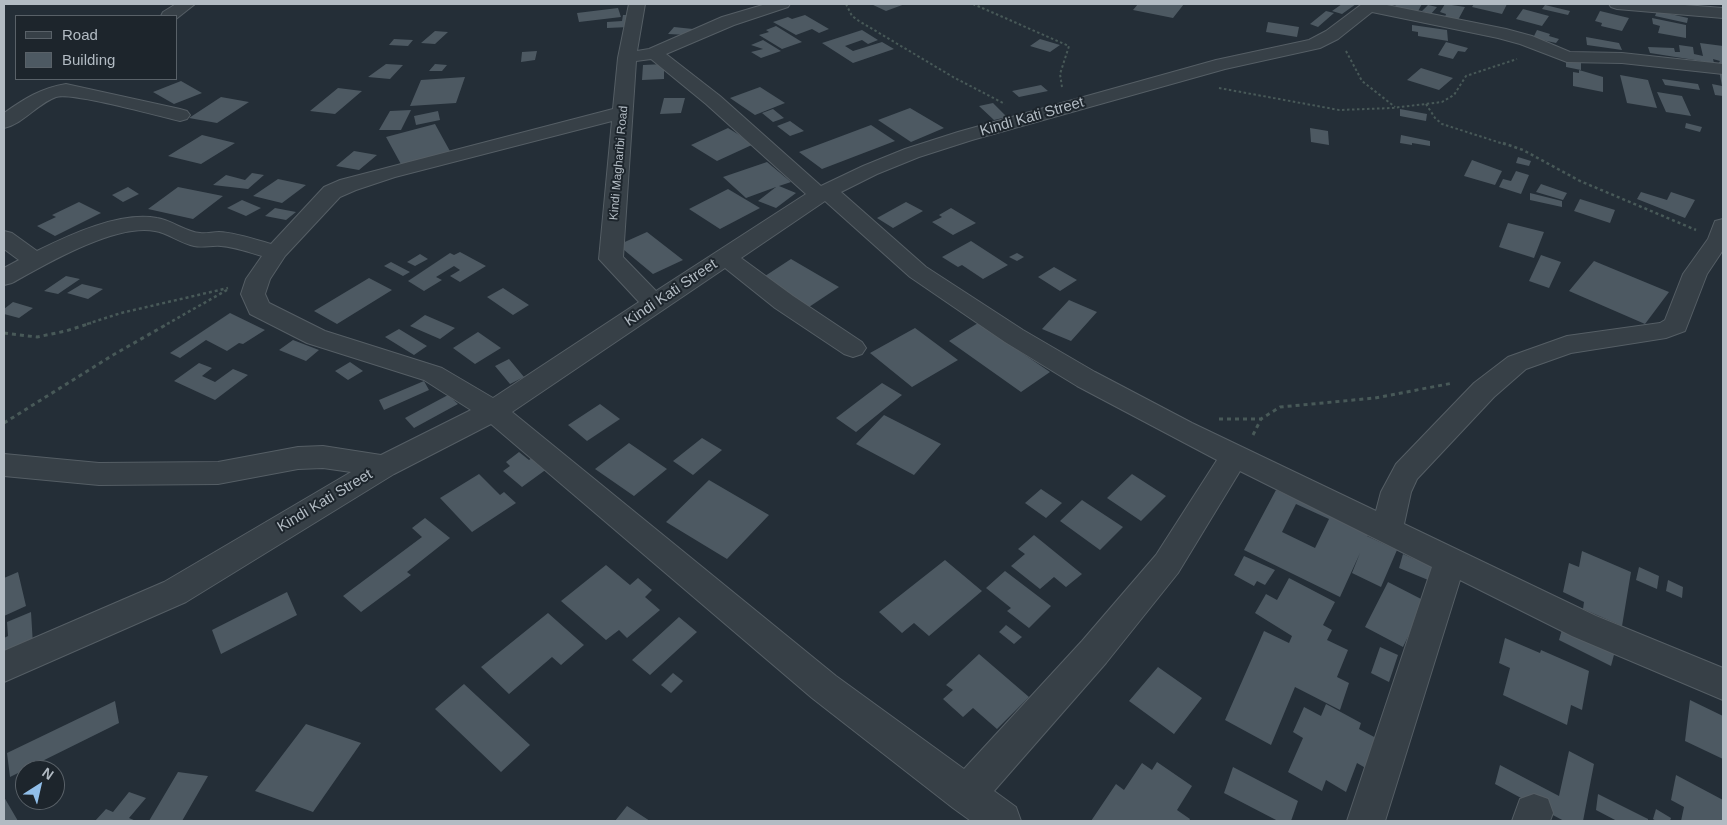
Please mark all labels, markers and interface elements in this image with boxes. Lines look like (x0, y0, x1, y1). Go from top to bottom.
legend (15, 15, 178, 80)
text: Road (62, 26, 98, 43)
text: Building (62, 51, 115, 68)
street label: Kindi Kati Street (978, 94, 1086, 140)
street label: Kindi Magharibi Road (607, 105, 631, 221)
street label: Kindi Kati Street (621, 255, 721, 331)
street label: Kindi Kati Street (274, 466, 376, 536)
north arrow (15, 760, 65, 810)
text: N (39, 764, 57, 783)

